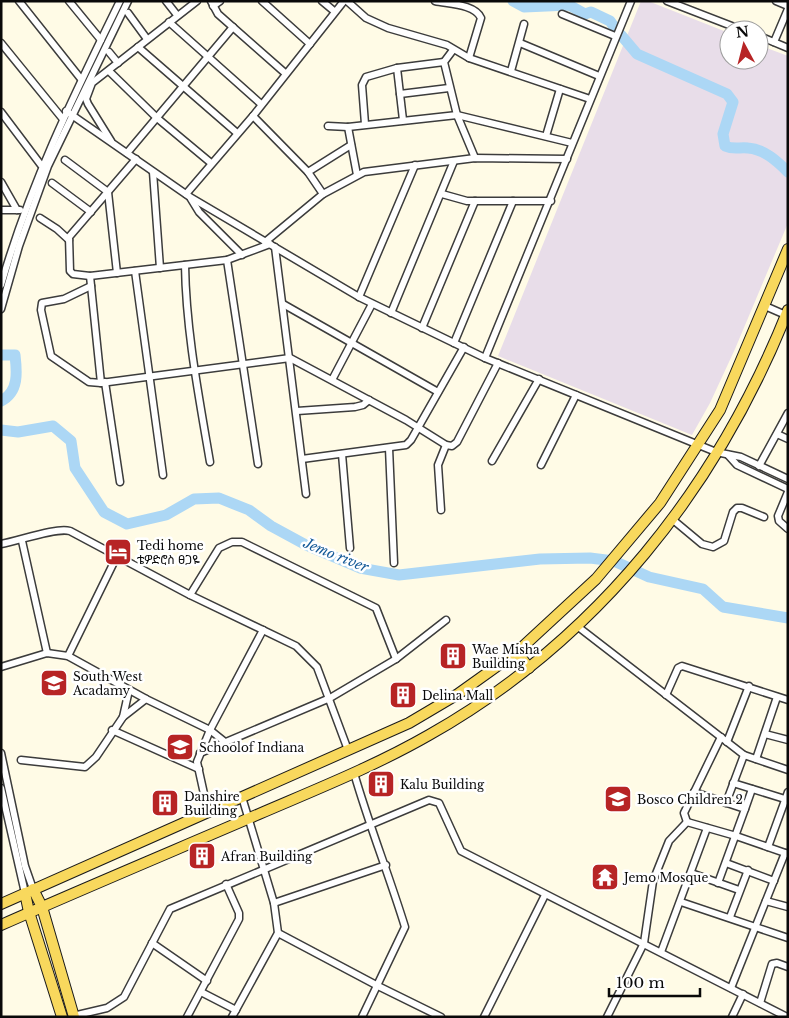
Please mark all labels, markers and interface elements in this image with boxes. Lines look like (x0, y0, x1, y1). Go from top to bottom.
north arrow (719, 20, 769, 70)
text: N (735, 22, 750, 42)
water label: Jemo river (300, 533, 372, 576)
hotel icon: Tedi home ቴዎድሮስ ፀጋዬ (103, 537, 133, 567)
place label: Tedi home ቴዎድሮስ ፀጋዬ (137, 538, 204, 567)
building icon: Wae Misha Building (438, 641, 468, 671)
place label: Wae Misha Building (471, 642, 540, 671)
school or university icon: South West Acadamy (39, 668, 69, 698)
place label: South West Acadamy (72, 669, 143, 698)
building icon: Delina Mall (388, 680, 418, 710)
place label: Delina Mall (422, 688, 493, 703)
school or university icon: Schoolof Indiana (165, 732, 195, 762)
place label: Schoolof Indiana (199, 740, 305, 755)
building icon: Kalu Building (366, 769, 396, 799)
place label: Kalu Building (400, 777, 485, 792)
school or university icon: Bosco Children 2 (603, 784, 633, 814)
building icon: Danshire Building (150, 788, 180, 818)
place label: Danshire Building (184, 789, 240, 818)
place label: Bosco Children 2 (637, 792, 743, 807)
building icon: Afran Building (187, 841, 217, 871)
place label: Afran Building (220, 849, 313, 864)
temple icon: Jemo Mosque (590, 862, 620, 892)
place label: Jemo Mosque (622, 870, 708, 885)
scale bar (609, 966, 700, 998)
text: 100 m (616, 973, 665, 992)

